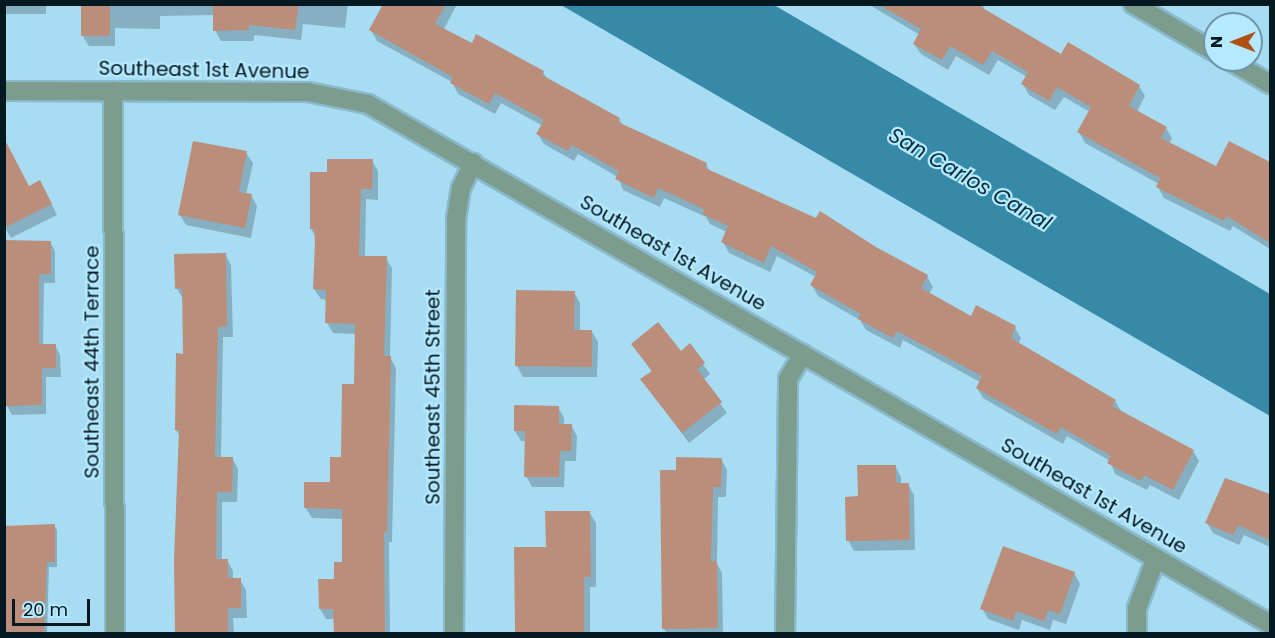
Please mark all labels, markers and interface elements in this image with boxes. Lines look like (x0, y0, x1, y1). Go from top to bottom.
north arrow (1203, 12, 1263, 72)
text: N (1205, 36, 1228, 48)
street label: Southeast 1st Avenue (98, 56, 310, 84)
water label: San Carlos Canal (884, 122, 1056, 236)
street label: Southeast 1st Avenue (576, 190, 770, 316)
street label: Southeast 44th Terrace (80, 245, 104, 479)
street label: Southeast 45th Street (421, 289, 445, 505)
street label: Southeast 1st Avenue (997, 433, 1191, 559)
scale bar (15, 587, 93, 625)
text: 20 m (23, 597, 68, 622)

